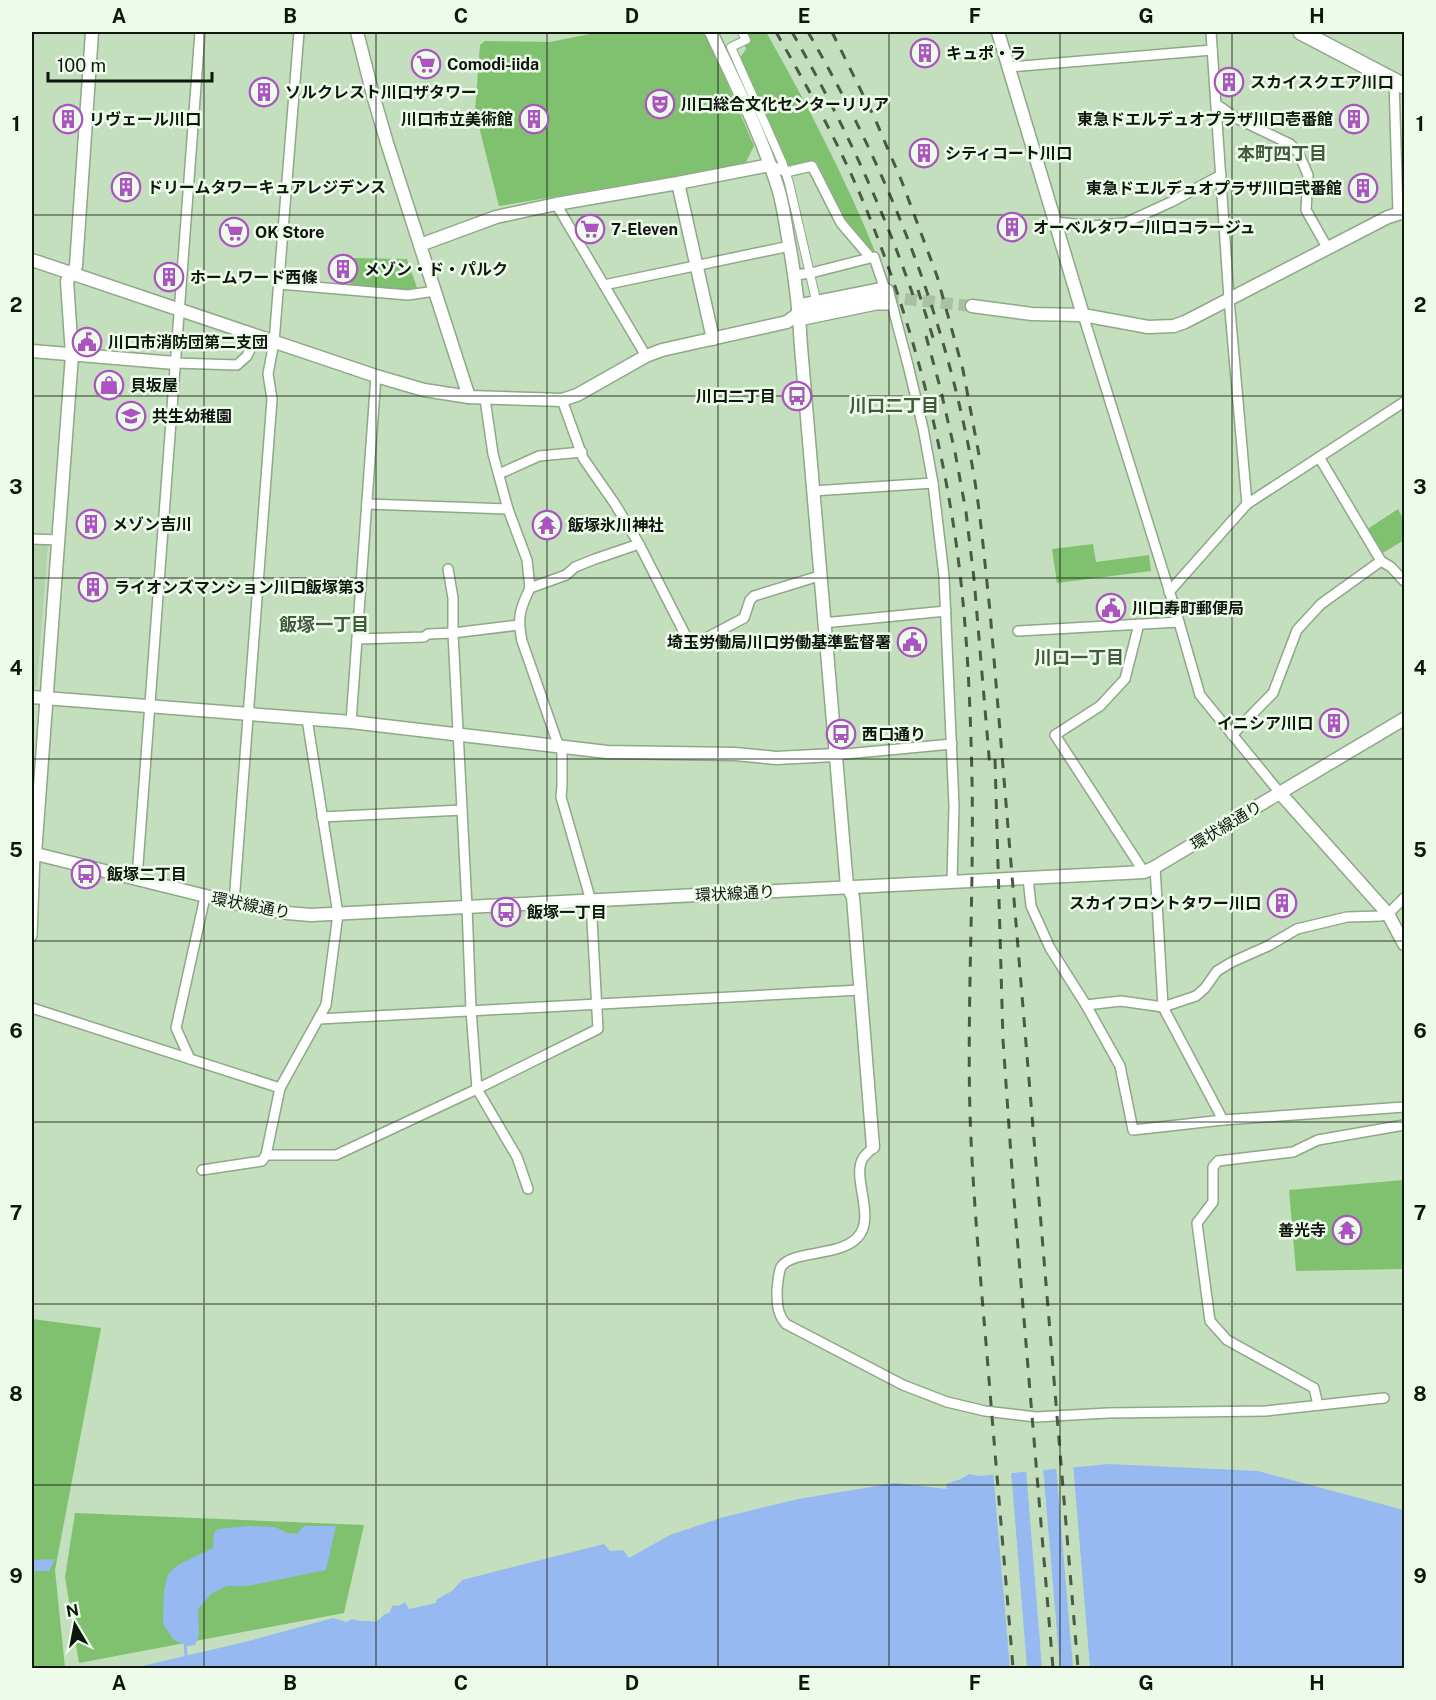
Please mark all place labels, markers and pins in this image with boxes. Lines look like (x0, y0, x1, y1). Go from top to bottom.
building icon: キュポ・ラ (909, 37, 941, 69)
place label: キュポ・ラ (946, 44, 1026, 63)
supermarket icon: Comodi-iida (410, 48, 442, 80)
place label: Comodi-iida (447, 55, 539, 74)
building icon: スカイスクエア川口 (1213, 66, 1245, 98)
place label: スカイスクエア川口 (1250, 73, 1394, 92)
building icon: ソルクレスト川口ザタワー (248, 76, 280, 108)
place label: ソルクレスト川口ザタワー (285, 83, 477, 102)
theatre icon: 川口総合文化センターリリア (644, 88, 676, 120)
place label: 川口総合文化センターリリア (681, 95, 889, 114)
building icon: リヴェール川口 (52, 103, 84, 135)
building icon: 川口市立美術館 (518, 103, 550, 135)
building icon: 東急ドエルデュオプラザ川口壱番館 (1338, 103, 1370, 135)
place label: リヴェール川口 (89, 110, 201, 129)
place label: 川口市立美術館 (401, 110, 513, 129)
place label: 東急ドエルデュオプラザ川口壱番館 (1077, 110, 1333, 129)
building icon: シティコート川口 (908, 137, 940, 169)
place label: シティコート川口 (945, 144, 1072, 163)
building icon: ドリームタワーキュアレジデンス (110, 171, 142, 203)
building icon: 東急ドエルデュオプラザ川口弐番館 (1347, 172, 1379, 204)
place label: ドリームタワーキュアレジデンス (147, 178, 386, 197)
place label: 東急ドエルデュオプラザ川口弐番館 (1086, 179, 1342, 198)
building icon: オーベルタワー川口コラージュ (996, 211, 1028, 243)
supermarket icon: 7-Eleven (574, 213, 606, 245)
supermarket icon: OK Store (218, 216, 250, 248)
place label: オーベルタワー川口コラージュ (1033, 218, 1256, 237)
place label: 7-Eleven (611, 220, 678, 239)
place label: OK Store (255, 223, 324, 242)
building icon: メゾン・ド・パルク (327, 253, 359, 285)
place label: メゾン・ド・パルク (364, 260, 508, 279)
building icon: ホームワード西條 (153, 261, 185, 293)
place label: ホームワード西條 (190, 268, 318, 287)
public building icon: 川口市消防団第二支団 (71, 326, 103, 358)
place label: 川口市消防団第二支団 (108, 333, 268, 352)
shop icon: 貝坂屋 (93, 369, 125, 401)
place label: 貝坂屋 (130, 376, 178, 395)
bus stop icon: 川口二丁目 (781, 380, 813, 412)
place label: 川口二丁目 (696, 387, 776, 406)
school or university icon: 共生幼稚園 (115, 400, 147, 432)
place label: 共生幼稚園 (152, 407, 232, 426)
building icon: メゾン吉川 (75, 508, 107, 540)
temple icon: 飯塚氷川神社 (531, 509, 563, 541)
place label: メゾン吉川 (112, 515, 192, 534)
place label: 飯塚氷川神社 (567, 516, 664, 535)
building icon: ライオンズマンション川口飯塚第3 (77, 571, 109, 603)
place label: ライオンズマンション川口飯塚第3 (114, 578, 364, 597)
public building icon: 川口寿町郵便局 (1095, 592, 1127, 624)
place label: 川口寿町郵便局 (1132, 599, 1244, 618)
public building icon: 埼玉労働局川口労働基準監督署 (896, 626, 928, 658)
place label: 埼玉労働局川口労働基準監督署 (667, 633, 891, 652)
building icon: イニシア川口 (1318, 707, 1350, 739)
place label: イニシア川口 (1217, 714, 1313, 733)
bus stop icon: 西口通り (825, 718, 857, 750)
place label: 西口通り (862, 725, 926, 744)
bus stop icon: 飯塚二丁目 (70, 858, 102, 890)
place label: 飯塚二丁目 (106, 865, 187, 884)
building icon: スカイフロントタワー川口 (1266, 887, 1298, 919)
place label: スカイフロントタワー川口 (1069, 894, 1261, 913)
bus stop icon: 飯塚一丁目 (490, 896, 522, 928)
place label: 飯塚一丁目 (526, 903, 607, 922)
temple icon: 善光寺 (1331, 1214, 1363, 1246)
place label: 善光寺 (1278, 1221, 1326, 1240)

